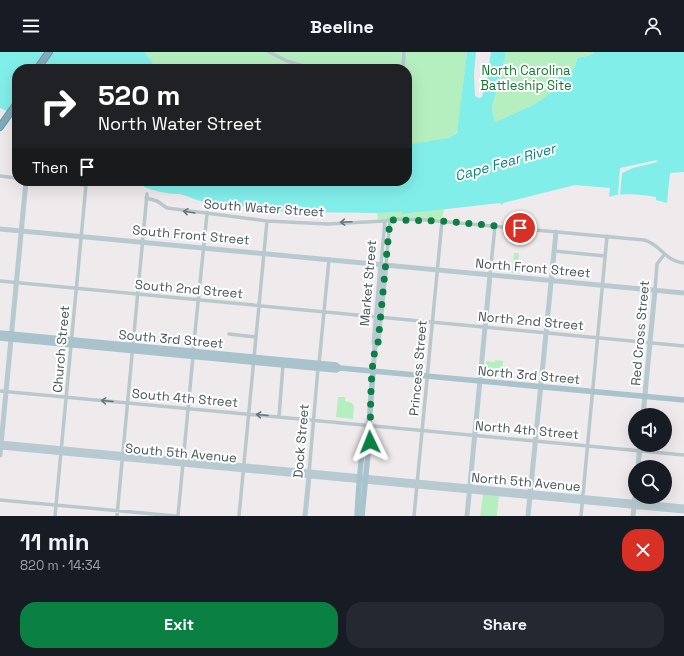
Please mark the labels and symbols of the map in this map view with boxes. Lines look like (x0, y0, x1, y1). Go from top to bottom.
park label: North Carolina Battleship Site (480, 62, 572, 94)
water label: Cape Fear River (453, 139, 559, 185)
street label: South Water Street (203, 195, 325, 221)
one-way arrow (182, 208, 195, 216)
pin (503, 211, 537, 245)
one-way arrow (340, 218, 353, 226)
street label: South Front Street (132, 221, 250, 249)
street label: Market Street (356, 239, 380, 327)
street label: North Front Street (475, 255, 591, 281)
street label: South 2nd Street (134, 276, 244, 302)
street label: Red Cross Street (627, 280, 653, 386)
street label: Church Street (49, 305, 73, 393)
street label: North 2nd Street (477, 308, 585, 334)
street label: Princess Street (405, 319, 431, 417)
street label: South 3rd Street (118, 326, 224, 352)
street label: North 3rd Street (477, 362, 581, 388)
street label: South 4th Street (131, 385, 239, 411)
one-way arrow (101, 397, 114, 404)
street label: Dock Street (289, 403, 313, 479)
one-way arrow (256, 411, 269, 419)
street label: North 4th Street (474, 417, 580, 443)
position arrow (349, 421, 391, 463)
street label: South 5th Avenue (124, 440, 238, 466)
street label: North 5th Avenue (471, 469, 581, 495)

